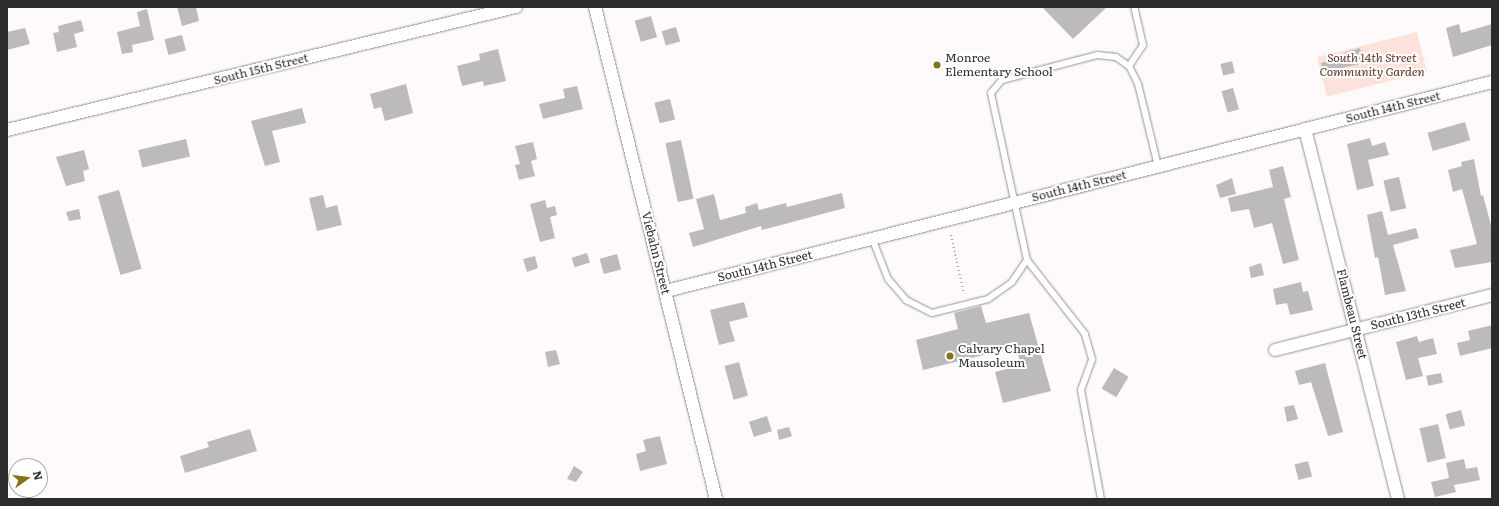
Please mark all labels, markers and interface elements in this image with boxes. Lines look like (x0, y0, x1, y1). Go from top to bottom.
street label: South 15th Street (212, 50, 310, 88)
place label: Monroe Elementary School (945, 51, 1053, 79)
park label: South 14th Street Community Garden (1319, 51, 1425, 79)
marker: Monroe Elementary School (932, 60, 942, 70)
street label: South 14th Street (1344, 88, 1442, 126)
street label: South 14th Street (1030, 167, 1128, 205)
street label: Viebahn Street (639, 210, 673, 296)
street label: South 14th Street (716, 247, 814, 285)
street label: Flambeau Street (1334, 267, 1370, 361)
street label: South 13th Street (1369, 295, 1467, 333)
place label: Calvary Chapel Mausoleum (958, 342, 1045, 370)
marker: Calvary Chapel Mausoleum (945, 351, 955, 361)
north arrow (8, 458, 48, 498)
text: N (30, 469, 48, 482)

